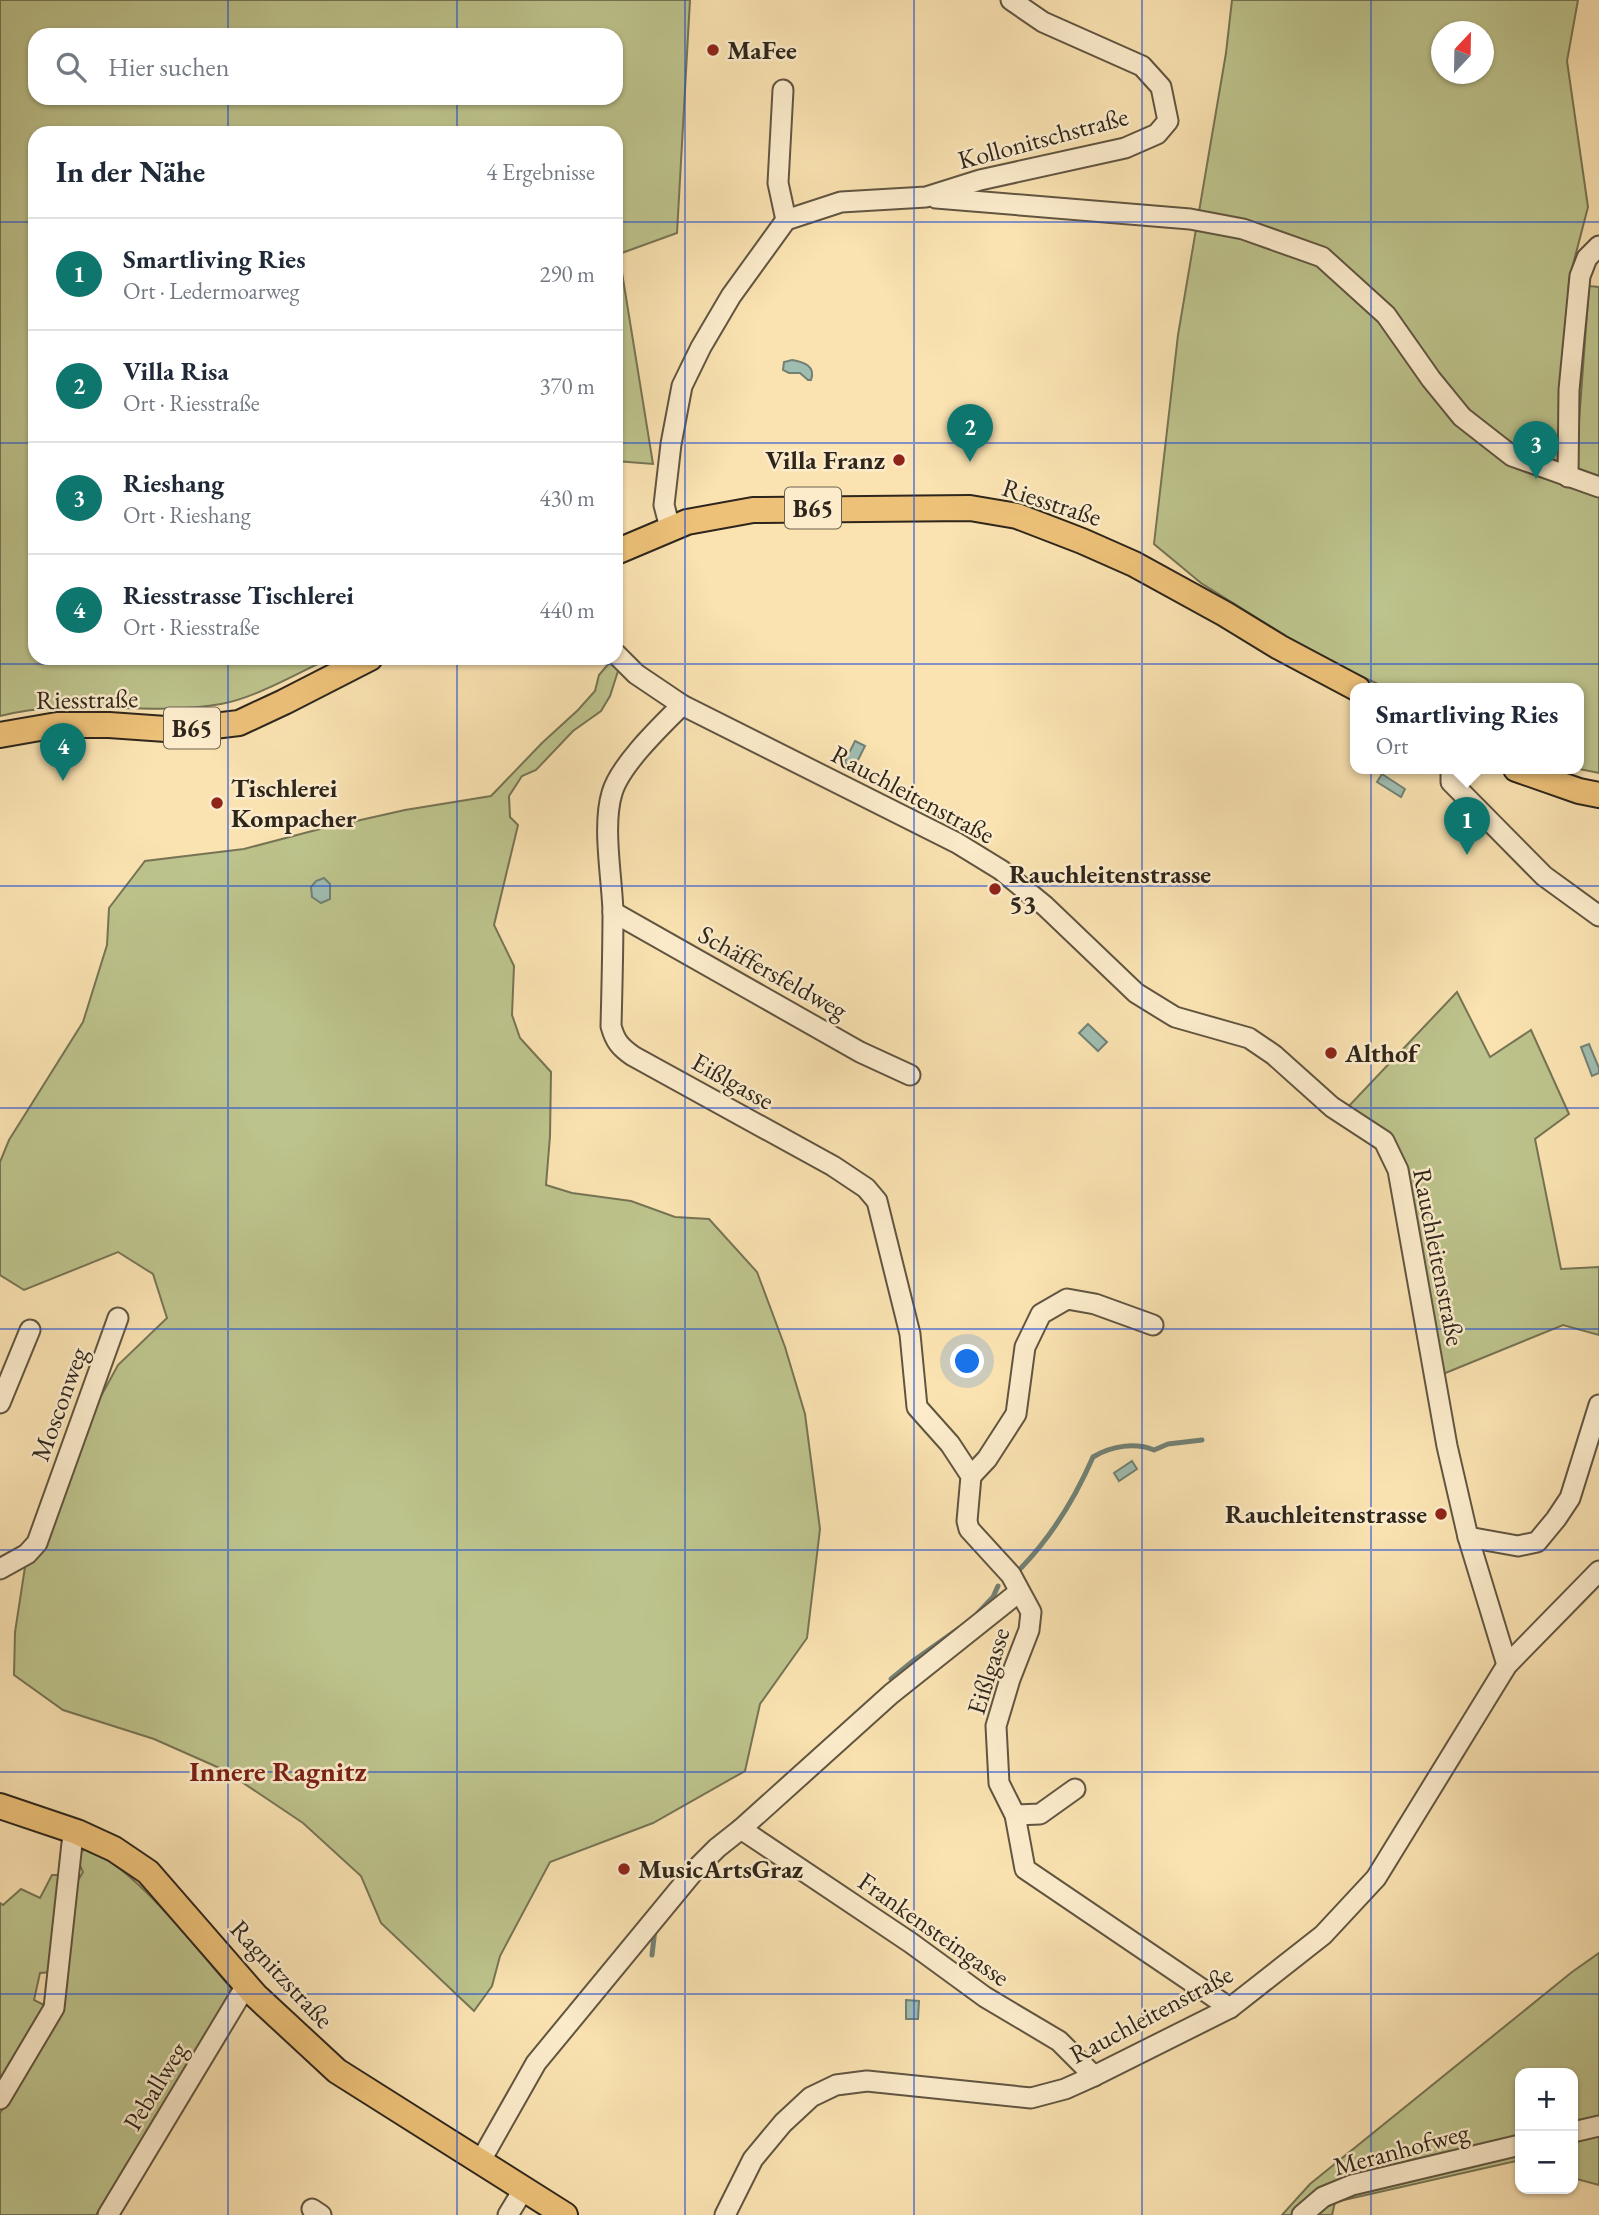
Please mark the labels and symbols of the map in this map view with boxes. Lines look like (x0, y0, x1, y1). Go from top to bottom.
north arrow (1431, 21, 1494, 84)
place label: MaFee (727, 33, 797, 67)
marker: MaFee (705, 42, 721, 58)
street label: Kollonitschstraße (954, 99, 1132, 177)
pin: 2 (947, 404, 993, 462)
pin: 3 (1513, 421, 1559, 479)
place label: Villa Franz (765, 443, 885, 477)
marker: Villa Franz (891, 452, 907, 468)
street label: Riesstraße (998, 470, 1106, 534)
road number: B65 (785, 488, 841, 528)
street label: Riesstraße (36, 681, 138, 717)
road number: B65 (164, 708, 220, 748)
pin: 4 (40, 723, 86, 781)
street label: Rauchleitenstraße (825, 737, 1001, 851)
place label: Tischlerei Kompacher (231, 771, 357, 835)
marker: Tischlerei Kompacher (209, 795, 225, 811)
pin: 1 (1444, 797, 1490, 855)
place label: Rauchleitenstrasse 53 (1009, 857, 1211, 921)
marker: Rauchleitenstrasse 53 (987, 881, 1003, 897)
street label: Schäffersfeldweg (692, 917, 854, 1027)
place label: Althof (1344, 1036, 1421, 1070)
street label: Eißlgasse (686, 1045, 780, 1117)
marker: Althof (1323, 1045, 1339, 1061)
street label: Rauchleitenstraße (1405, 1165, 1473, 1349)
street label: Mosconweg (23, 1342, 96, 1466)
your location (950, 1344, 984, 1378)
place label: Rauchleitenstrasse (1225, 1497, 1427, 1531)
marker: Rauchleitenstrasse (1433, 1506, 1449, 1522)
street label: Eißlgasse (959, 1623, 1017, 1719)
district label: Innere Ragnitz (189, 1753, 367, 1789)
place label: MusicArtsGraz (638, 1852, 803, 1886)
marker: MusicArtsGraz (616, 1861, 632, 1877)
street label: Frankensteingasse (852, 1864, 1016, 1994)
street label: Ragnitzstraße (223, 1912, 341, 2036)
street label: Rauchleitenstraße (1063, 1957, 1239, 2071)
street label: Peballweg (115, 2035, 195, 2137)
street label: Meranhofweg (1329, 2114, 1473, 2183)

